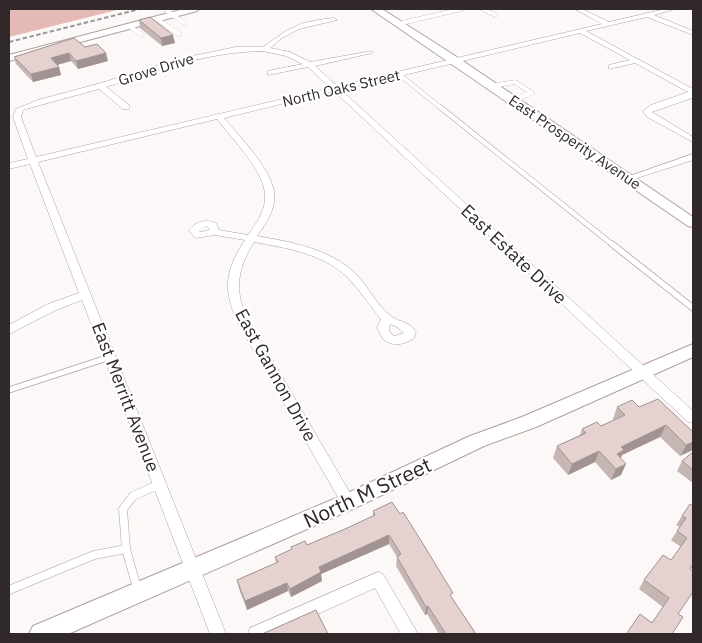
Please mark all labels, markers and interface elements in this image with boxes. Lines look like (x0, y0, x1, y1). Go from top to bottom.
street label: Grove Drive (116, 49, 196, 89)
street label: North Oaks Street (280, 65, 402, 111)
street label: East Prosperity Avenue (505, 91, 645, 193)
street label: East Estate Drive (456, 199, 572, 309)
street label: East Gannon Drive (230, 305, 322, 445)
street label: East Merritt Avenue (87, 319, 165, 475)
street label: North M Street (298, 450, 436, 534)

